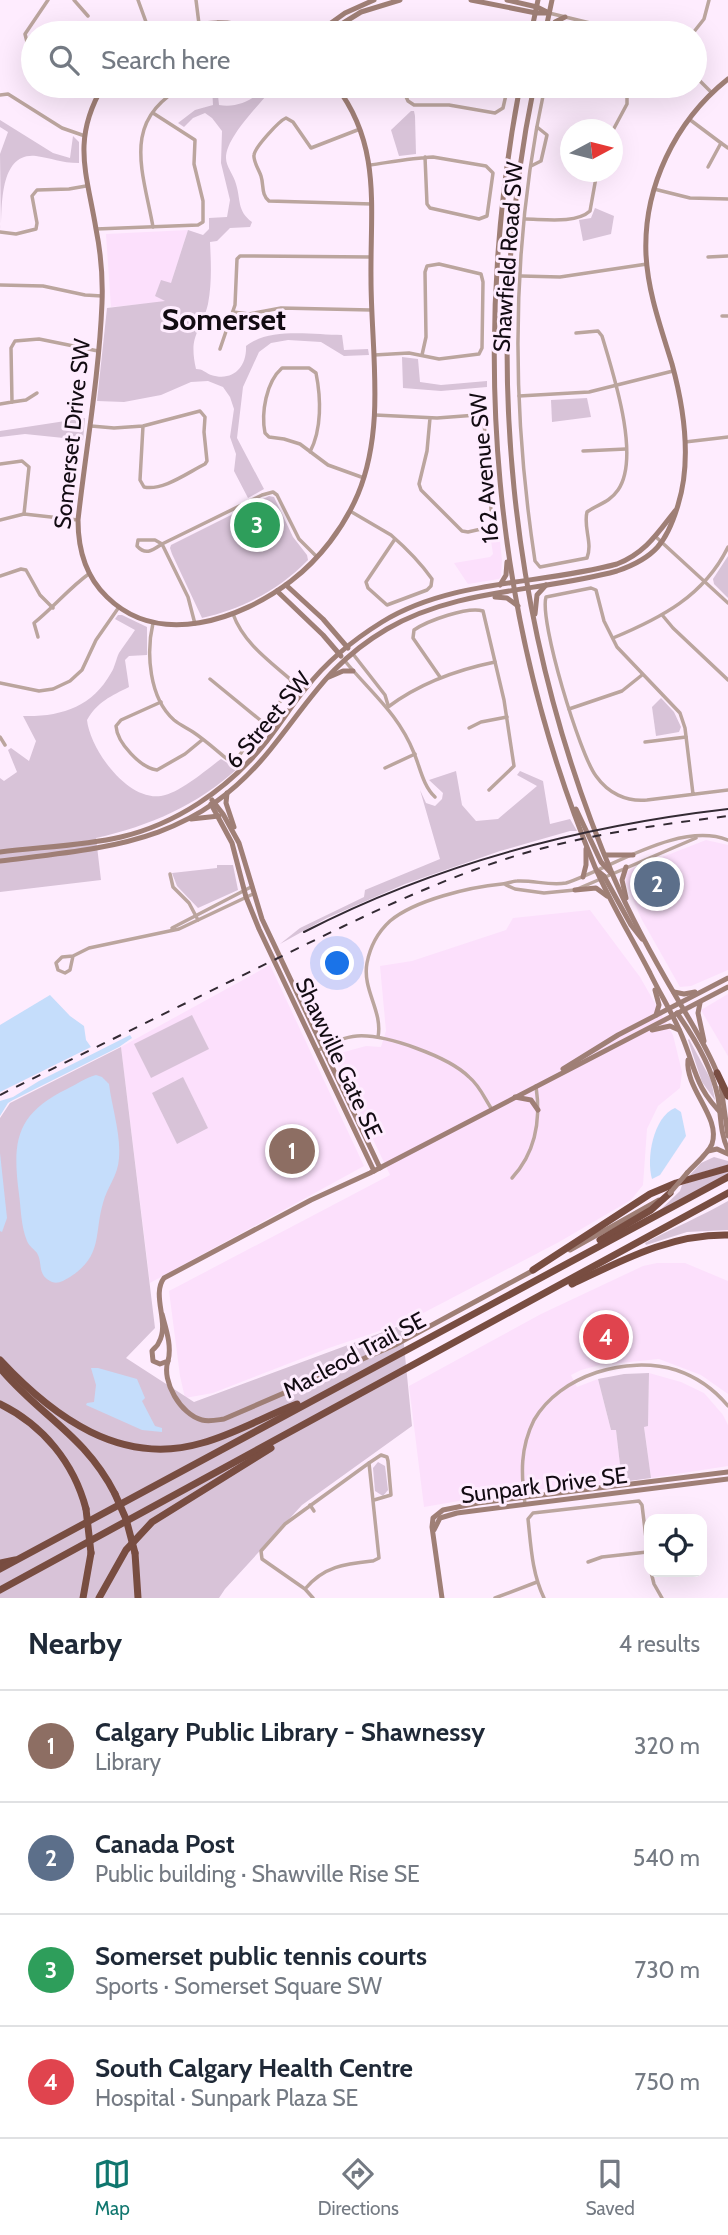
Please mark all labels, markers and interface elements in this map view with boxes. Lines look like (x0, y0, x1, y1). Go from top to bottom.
search box (21, 21, 707, 98)
icon: search (45, 41, 83, 79)
text: Search here (101, 44, 230, 76)
north arrow (560, 119, 623, 182)
street label: Shawfield Road SW (487, 161, 529, 353)
district label: Somerset (162, 301, 286, 338)
street label: Somerset Drive SW (48, 337, 96, 531)
street label: 162 Avenue SW (463, 391, 505, 544)
pin: 3 (234, 499, 280, 551)
street label: 6 Street SW (219, 666, 317, 774)
pin: 2 (634, 858, 680, 910)
your location (320, 946, 354, 980)
street label: Shawville Gate SE (290, 973, 388, 1143)
pin: 1 (269, 1125, 315, 1177)
street label: Macleod Trail SE (278, 1306, 430, 1404)
pin: 4 (583, 1311, 629, 1363)
street label: Sunpark Drive SE (459, 1461, 629, 1509)
map controls (644, 1514, 707, 1577)
button: locate (644, 1514, 707, 1577)
text: Nearby (28, 1625, 122, 1662)
text: 4 results (619, 1630, 700, 1658)
text: Calgary Public Library - Shawnessy (95, 1716, 485, 1748)
text: 1 (47, 1732, 55, 1760)
text: 320 m (634, 1732, 700, 1760)
text: Library (95, 1748, 161, 1776)
text: Canada Post (95, 1828, 235, 1860)
text: 2 (45, 1844, 57, 1872)
text: 540 m (633, 1844, 700, 1872)
text: Public building · Shawville Rise SE (95, 1860, 420, 1888)
text: Somerset public tennis courts (95, 1940, 427, 1972)
text: 3 (45, 1956, 57, 1984)
text: 730 m (635, 1956, 700, 1984)
text: Sports · Somerset Square SW (95, 1972, 382, 2000)
text: South Calgary Health Centre (95, 2052, 413, 2084)
text: 4 (44, 2068, 58, 2096)
text: 750 m (635, 2068, 700, 2096)
text: Hospital · Sunpark Plaza SE (95, 2084, 358, 2112)
tab: Map (93, 2155, 131, 2220)
tab: Directions (318, 2155, 399, 2220)
tab: Saved (585, 2155, 635, 2220)

